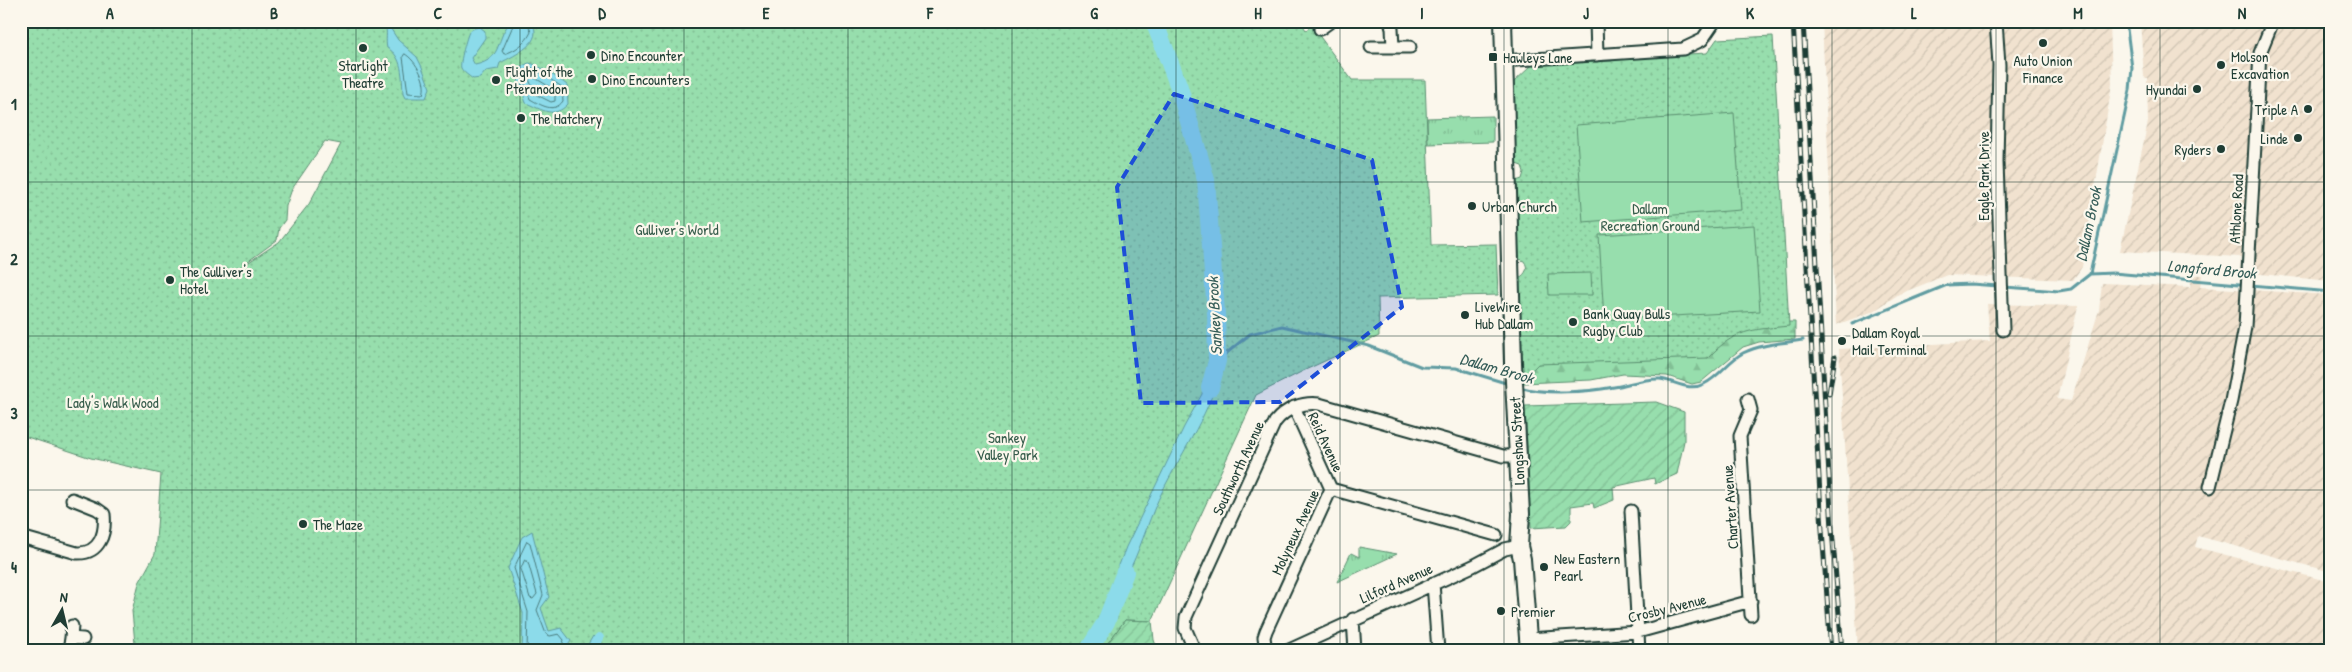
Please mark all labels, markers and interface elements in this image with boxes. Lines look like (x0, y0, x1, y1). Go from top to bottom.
text: A (106, 2, 114, 24)
text: B (270, 2, 278, 24)
text: C (434, 2, 443, 24)
text: D (598, 2, 606, 24)
text: E (762, 2, 770, 24)
text: F (926, 2, 934, 24)
text: G (1090, 2, 1098, 24)
text: H (1254, 2, 1262, 24)
text: I (1420, 2, 1424, 24)
text: J (1583, 2, 1589, 24)
text: K (1746, 2, 1755, 24)
text: L (1911, 2, 1917, 24)
text: M (2073, 2, 2083, 24)
text: N (2238, 2, 2247, 24)
marker: Auto Union Finance (2037, 37, 2049, 49)
marker: Starlight Theatre (357, 42, 369, 54)
place label: Dino Encounter (601, 45, 683, 66)
place label: Molson Excavation (2231, 46, 2289, 84)
place label: Hawleys Lane (1503, 47, 1573, 68)
marker: Dino Encounter (585, 49, 597, 61)
place label: Auto Union Finance (2013, 50, 2073, 88)
marker: Hawleys Lane (1487, 51, 1499, 63)
place label: Starlight Theatre (338, 55, 388, 93)
marker: Molson Excavation (2215, 59, 2227, 71)
place label: Flight of the Pteranodon (505, 61, 573, 99)
place label: Dino Encounters (602, 69, 690, 90)
marker: Dino Encounters (586, 73, 598, 85)
marker: Flight of the Pteranodon (490, 74, 502, 86)
place label: Hyundai (2146, 79, 2187, 100)
marker: Hyundai (2191, 83, 2203, 95)
text: 1 (11, 93, 17, 115)
place label: Triple A (2255, 99, 2299, 120)
marker: Triple A (2302, 103, 2314, 115)
place label: The Hatchery (531, 108, 602, 129)
marker: The Hatchery (515, 112, 527, 124)
place label: Linde (2260, 128, 2288, 149)
street label: Eagle Park Drive (1973, 131, 1994, 221)
marker: Linde (2292, 132, 2304, 144)
place label: Ryders (2174, 139, 2211, 160)
marker: Ryders (2215, 143, 2227, 155)
street label: Athlone Road (2224, 174, 2248, 244)
water label: Dallam Brook (2069, 184, 2107, 263)
place label: Urban Church (1482, 196, 1557, 217)
park label: Dallam Recreation Ground (1601, 198, 1699, 236)
marker: Urban Church (1466, 200, 1478, 212)
park label: Gulliver's World (635, 219, 719, 240)
text: 2 (10, 248, 18, 270)
water label: Longford Brook (2167, 254, 2259, 284)
place label: The Gulliver's Hotel (180, 261, 252, 299)
marker: The Gulliver's Hotel (164, 274, 176, 286)
water label: Sankey Brook (1201, 275, 1227, 356)
place label: LiveWire Hub Dallam (1475, 296, 1533, 334)
place label: Bank Quay Bulls Rugby Club (1583, 303, 1671, 341)
marker: LiveWire Hub Dallam (1459, 309, 1471, 321)
marker: Bank Quay Bulls Rugby Club (1567, 316, 1579, 328)
place label: Dallam Royal Mail Terminal (1852, 322, 1927, 360)
marker: Dallam Royal Mail Terminal (1836, 335, 1848, 347)
water label: Dallam Brook (1458, 347, 1538, 389)
park label: Lady's Walk Wood (67, 392, 159, 413)
street label: Longshaw Street (1504, 396, 1530, 486)
text: 3 (10, 402, 18, 424)
street label: Reid Avenue (1303, 409, 1349, 475)
street label: Southworth Avenue (1207, 417, 1269, 519)
park label: Sankey Valley Park (976, 427, 1038, 465)
street label: Charter Avenue (1717, 464, 1743, 550)
street label: Molyneux Avenue (1266, 486, 1324, 578)
place label: The Maze (313, 514, 363, 535)
marker: The Maze (297, 518, 309, 530)
place label: New Eastern Pearl (1554, 548, 1621, 586)
text: 4 (11, 556, 17, 578)
street label: Lilford Avenue (1356, 558, 1436, 608)
marker: New Eastern Pearl (1538, 561, 1550, 573)
north arrow (38, 584, 88, 634)
text: N (59, 587, 69, 607)
street label: Crosby Avenue (1626, 588, 1708, 628)
place label: Premier (1511, 601, 1555, 622)
marker: Premier (1495, 605, 1507, 617)

